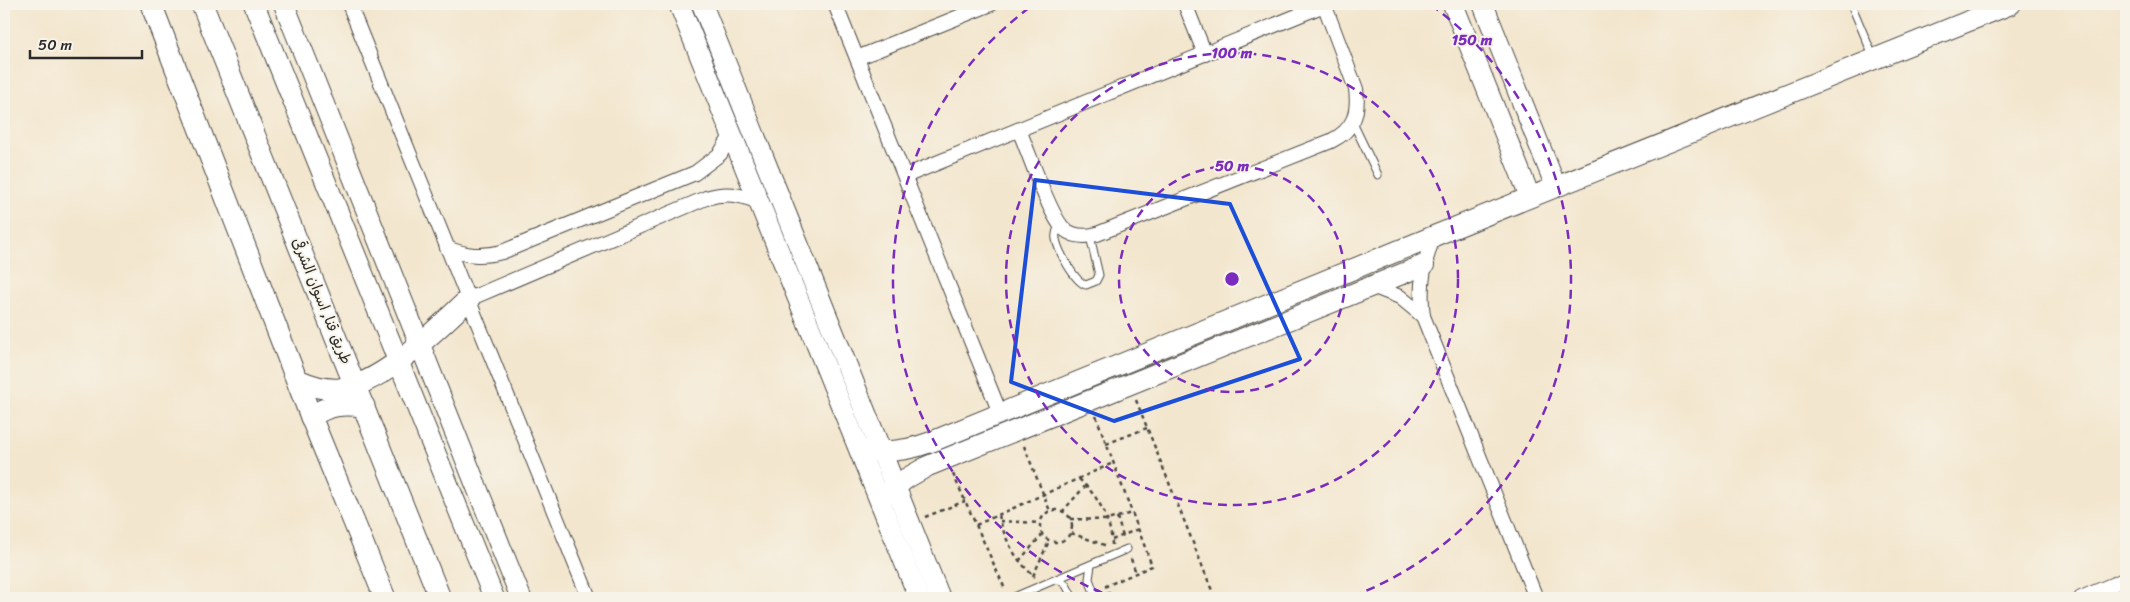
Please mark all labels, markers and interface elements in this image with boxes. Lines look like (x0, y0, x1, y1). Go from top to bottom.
text: 150 m (1452, 27, 1493, 53)
scale bar (30, 28, 142, 60)
text: 50 m (38, 32, 73, 58)
text: 100 m (1212, 40, 1253, 66)
text: 50 m (1215, 153, 1250, 179)
street label: طريق قنا, اسوان الشرقى (285, 234, 359, 368)
centre of rings (1223, 270, 1241, 288)

